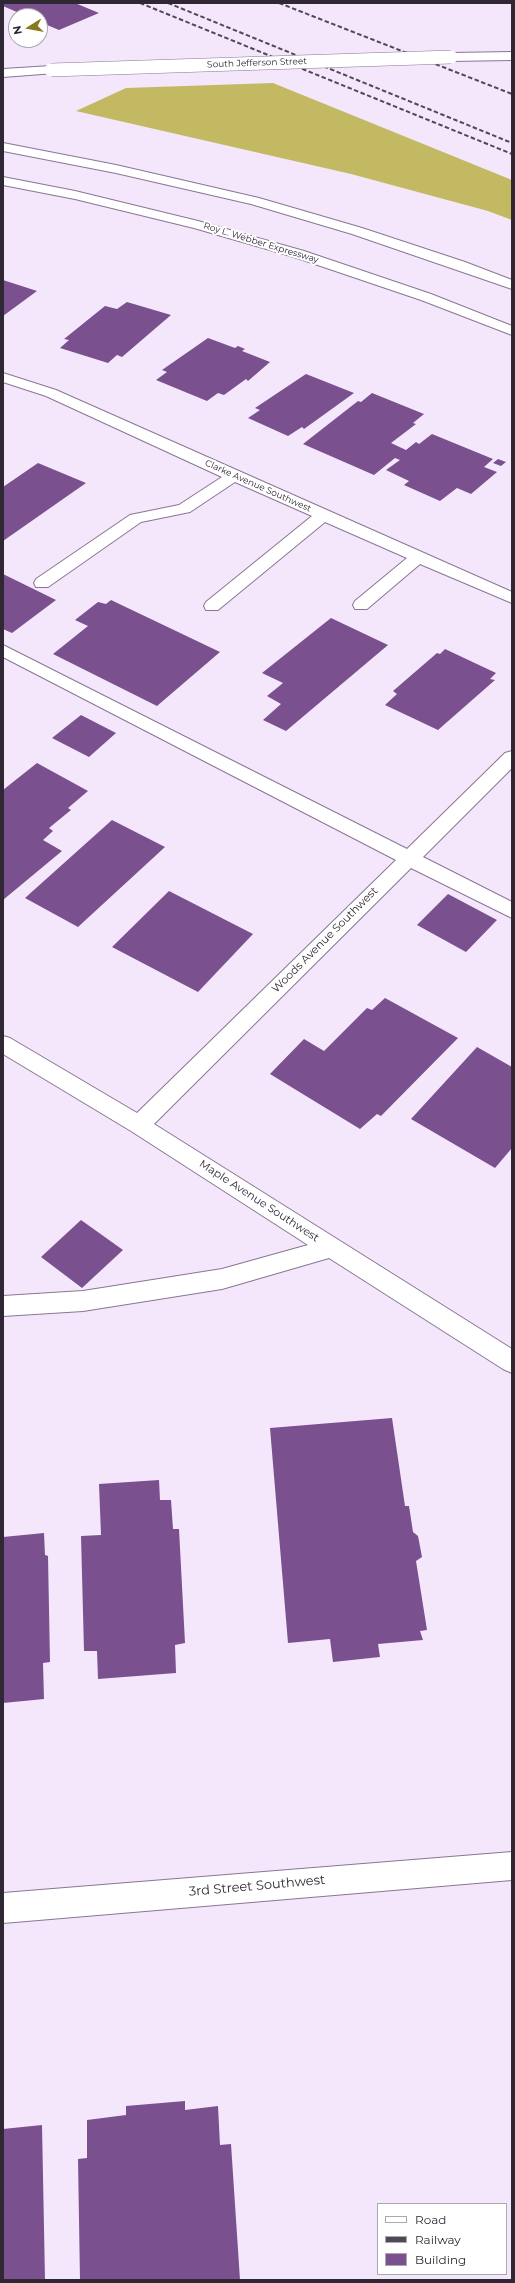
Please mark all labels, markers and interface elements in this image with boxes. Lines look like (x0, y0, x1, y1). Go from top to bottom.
north arrow (8, 8, 48, 48)
text: N (9, 24, 25, 36)
street label: South Jefferson Street (207, 56, 307, 70)
street label: Roy L. Webber Expressway (202, 220, 320, 266)
street label: Clarke Avenue Southwest (203, 458, 313, 514)
street label: Woods Avenue Southwest (269, 884, 381, 996)
street label: Maple Avenue Southwest (197, 1157, 321, 1245)
street label: 3rd Street Southwest (188, 1872, 326, 1900)
legend (377, 2203, 507, 2275)
text: Road (415, 2212, 446, 2227)
text: Railway (415, 2232, 461, 2247)
text: Building (415, 2252, 466, 2267)

